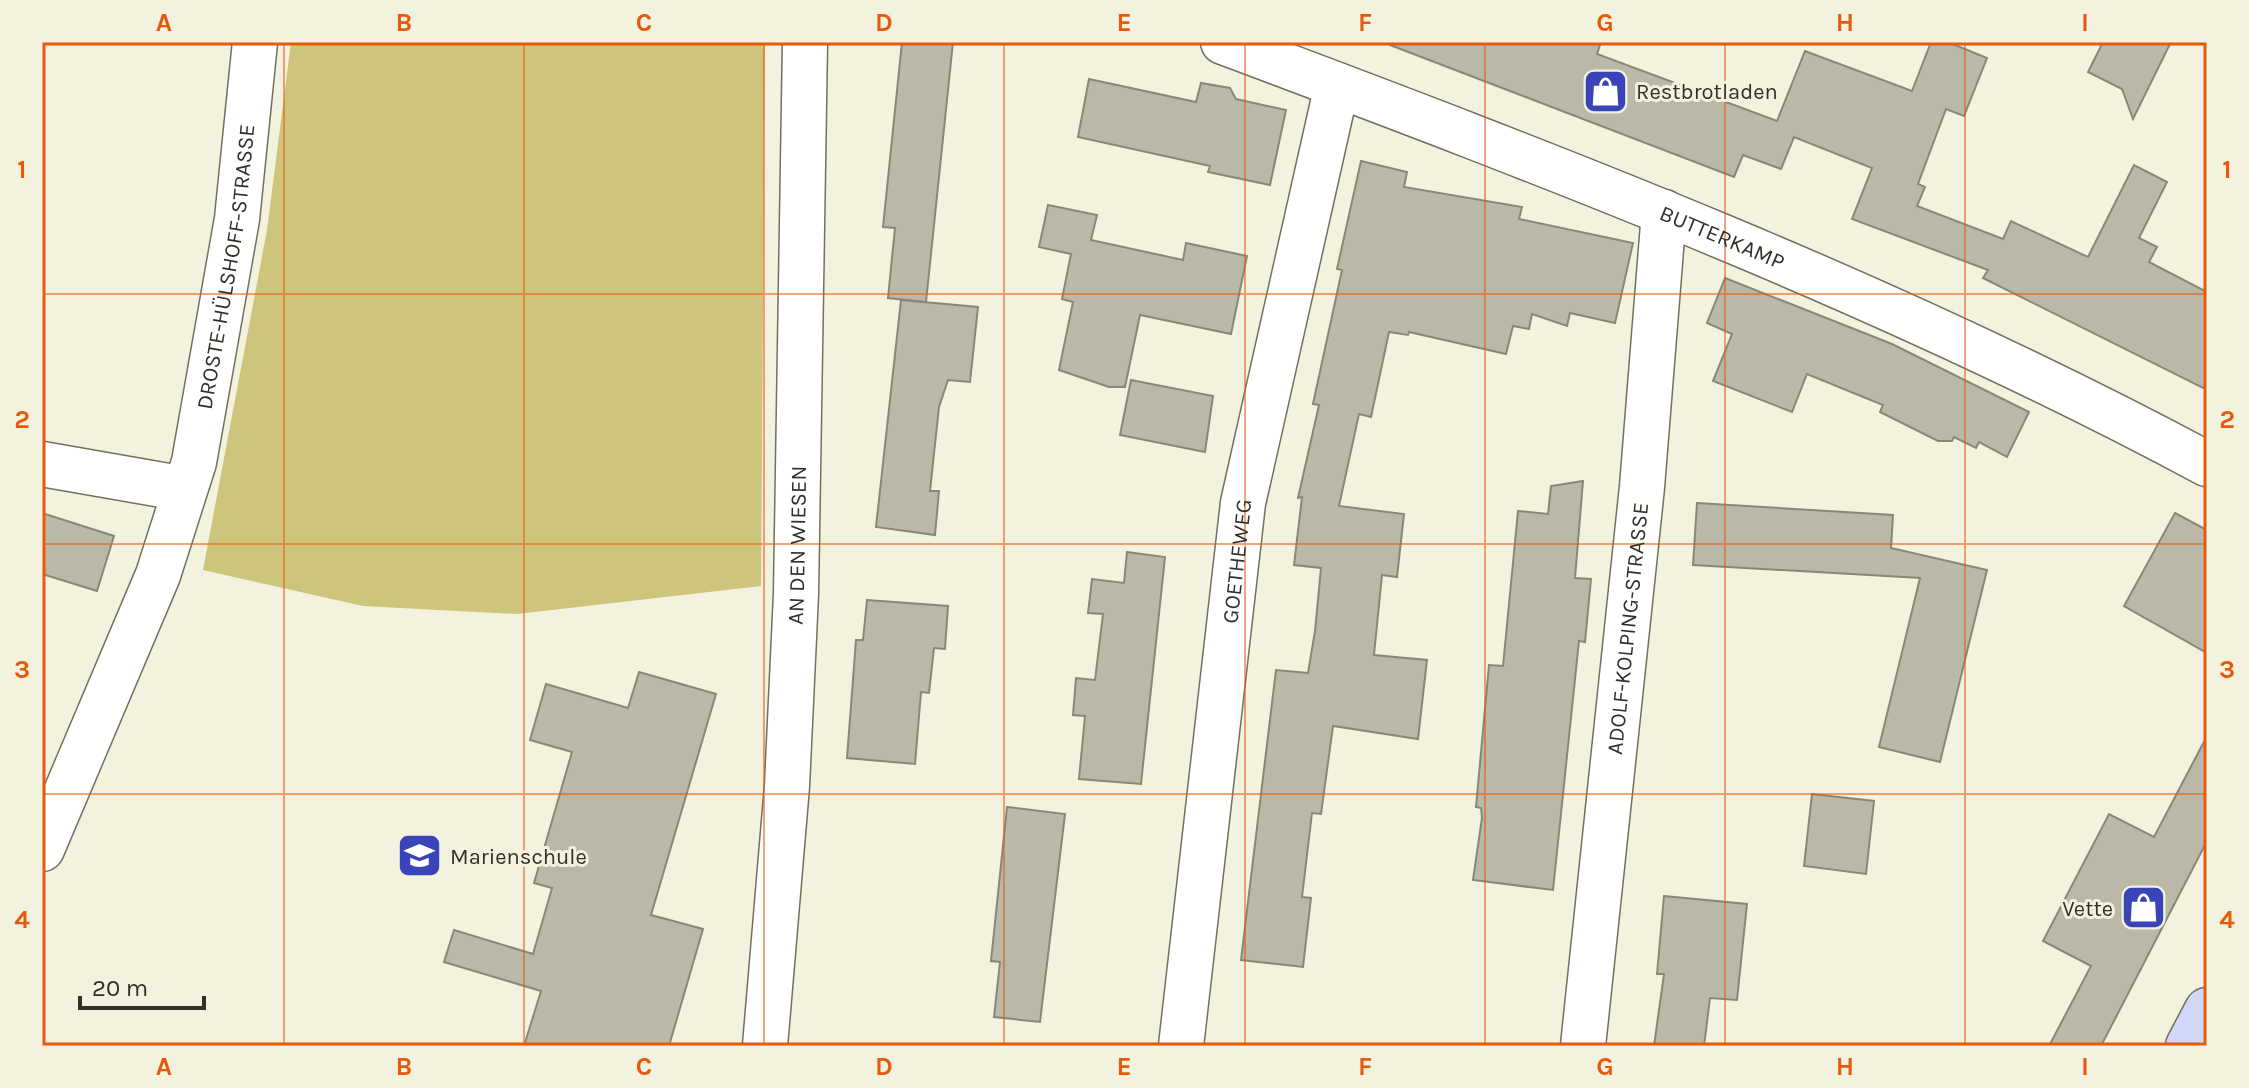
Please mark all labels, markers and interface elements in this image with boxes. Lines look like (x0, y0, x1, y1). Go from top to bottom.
text: A (156, 7, 172, 38)
text: B (396, 7, 412, 38)
text: C (636, 7, 652, 38)
text: D (875, 7, 893, 38)
text: E (1116, 7, 1132, 38)
text: F (1358, 7, 1372, 38)
text: G (1596, 7, 1614, 38)
text: H (1836, 7, 1854, 38)
text: I (2081, 7, 2089, 38)
shop icon: Restbrotladen (1581, 67, 1629, 115)
place label: Restbrotladen (1636, 79, 1778, 105)
street label: DROSTE-HÜLSHOFF-STRASSE (192, 123, 261, 412)
text: 1 (17, 154, 27, 185)
text: 1 (2222, 154, 2232, 185)
street label: BUTTERKAMP (1656, 200, 1788, 275)
text: 2 (14, 404, 30, 435)
text: 2 (2219, 404, 2235, 435)
street label: AN DEN WIESEN (783, 465, 812, 625)
street label: GOETHEWEG (1217, 498, 1257, 625)
street label: ADOLF-KOLPING-STRASSE (1602, 501, 1654, 756)
text: 3 (14, 654, 30, 685)
text: 3 (2219, 654, 2235, 685)
school or university icon: Marienschule (395, 832, 443, 880)
place label: Marienschule (450, 844, 587, 870)
shop icon: Vette (2120, 884, 2168, 932)
place label: Vette (2062, 896, 2113, 922)
text: 4 (14, 904, 30, 935)
text: 4 (2219, 904, 2235, 935)
scale bar (80, 960, 204, 1010)
text: 20 m (92, 974, 148, 1002)
text: A (156, 1051, 172, 1082)
text: B (396, 1051, 412, 1082)
text: C (636, 1051, 652, 1082)
text: D (875, 1051, 893, 1082)
text: E (1116, 1051, 1132, 1082)
text: F (1358, 1051, 1372, 1082)
text: G (1596, 1051, 1614, 1082)
text: H (1836, 1051, 1854, 1082)
text: I (2081, 1051, 2089, 1082)

